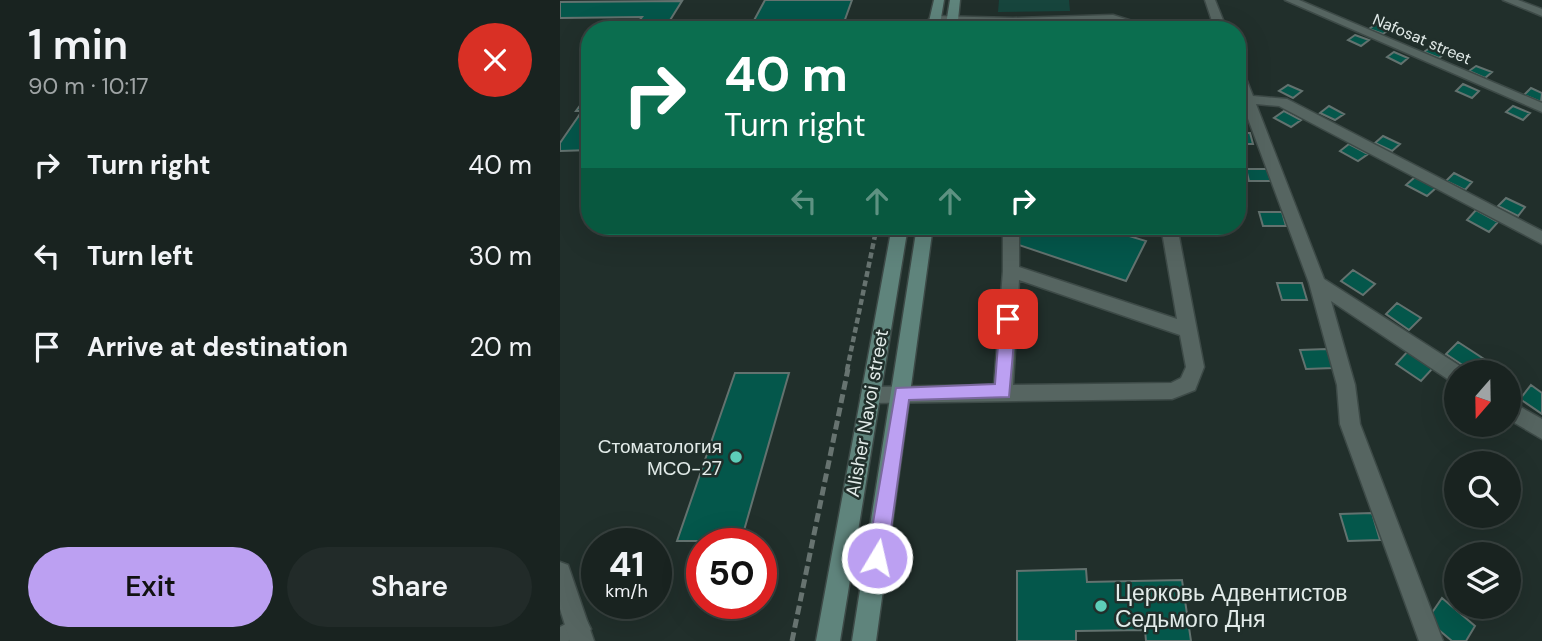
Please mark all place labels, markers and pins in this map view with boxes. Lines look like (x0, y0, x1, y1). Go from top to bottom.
pin (978, 289, 1038, 349)
place label: Стоматология МСО-27 (598, 434, 722, 481)
marker: Стоматология МСО-27 (728, 449, 744, 465)
place label: Церковь Адвентистов Седьмого Дня (1115, 578, 1347, 634)
marker: Церковь Адвентистов Седьмого Дня (1093, 598, 1109, 614)

